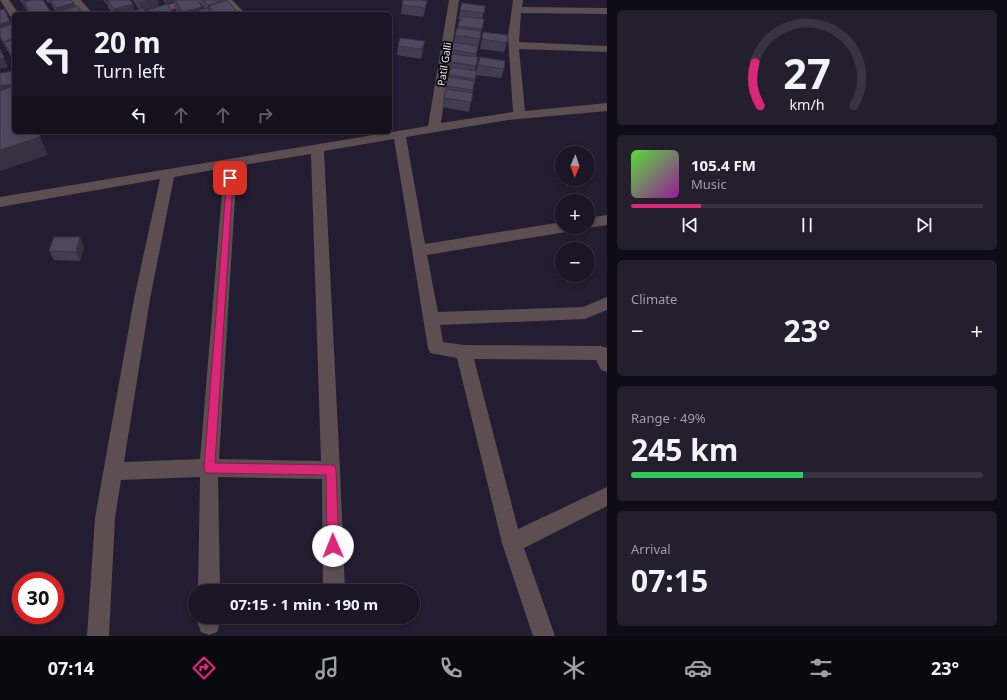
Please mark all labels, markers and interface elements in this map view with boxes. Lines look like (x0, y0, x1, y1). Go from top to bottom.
text: 20 m (94, 23, 161, 61)
icon: left (28, 28, 80, 80)
street label: Patil Galli (434, 41, 454, 87)
text: 27 (783, 44, 831, 100)
text: Turn left (94, 59, 165, 83)
text: km/h (789, 94, 825, 113)
icon: left (128, 104, 150, 126)
icon: ahead (170, 104, 192, 126)
icon: ahead (212, 104, 234, 126)
icon: right (254, 104, 276, 126)
north arrow (555, 146, 595, 186)
map controls (555, 146, 595, 282)
text: 105.4 FM (691, 155, 756, 175)
pin (213, 161, 247, 195)
icon: arrive (219, 167, 241, 189)
text: Music (691, 175, 727, 193)
button: + (555, 194, 595, 234)
icon: previous (679, 214, 701, 236)
icon: pause (796, 214, 818, 236)
icon: next (913, 214, 935, 236)
button: − (555, 242, 595, 282)
text: Climate (631, 290, 677, 308)
text: 23° (783, 310, 831, 351)
text: − (631, 315, 644, 345)
text: + (970, 315, 983, 345)
text: Range · 49% (631, 409, 706, 427)
text: 245 km (631, 429, 738, 470)
position arrow (312, 525, 354, 567)
text: Arrival (631, 540, 671, 558)
text: 07:15 (631, 560, 708, 601)
speed limit sign: 30 (12, 572, 64, 624)
text: 07:15 · 1 min · 190 m (230, 594, 378, 614)
icon: directions (190, 654, 218, 682)
icon: music (313, 654, 341, 682)
icon: phone (437, 654, 465, 682)
icon: climate (560, 654, 588, 682)
icon: car (684, 654, 712, 682)
icon: filters (807, 654, 835, 682)
text: 07:14 (48, 656, 94, 680)
text: 23° (931, 656, 959, 680)

